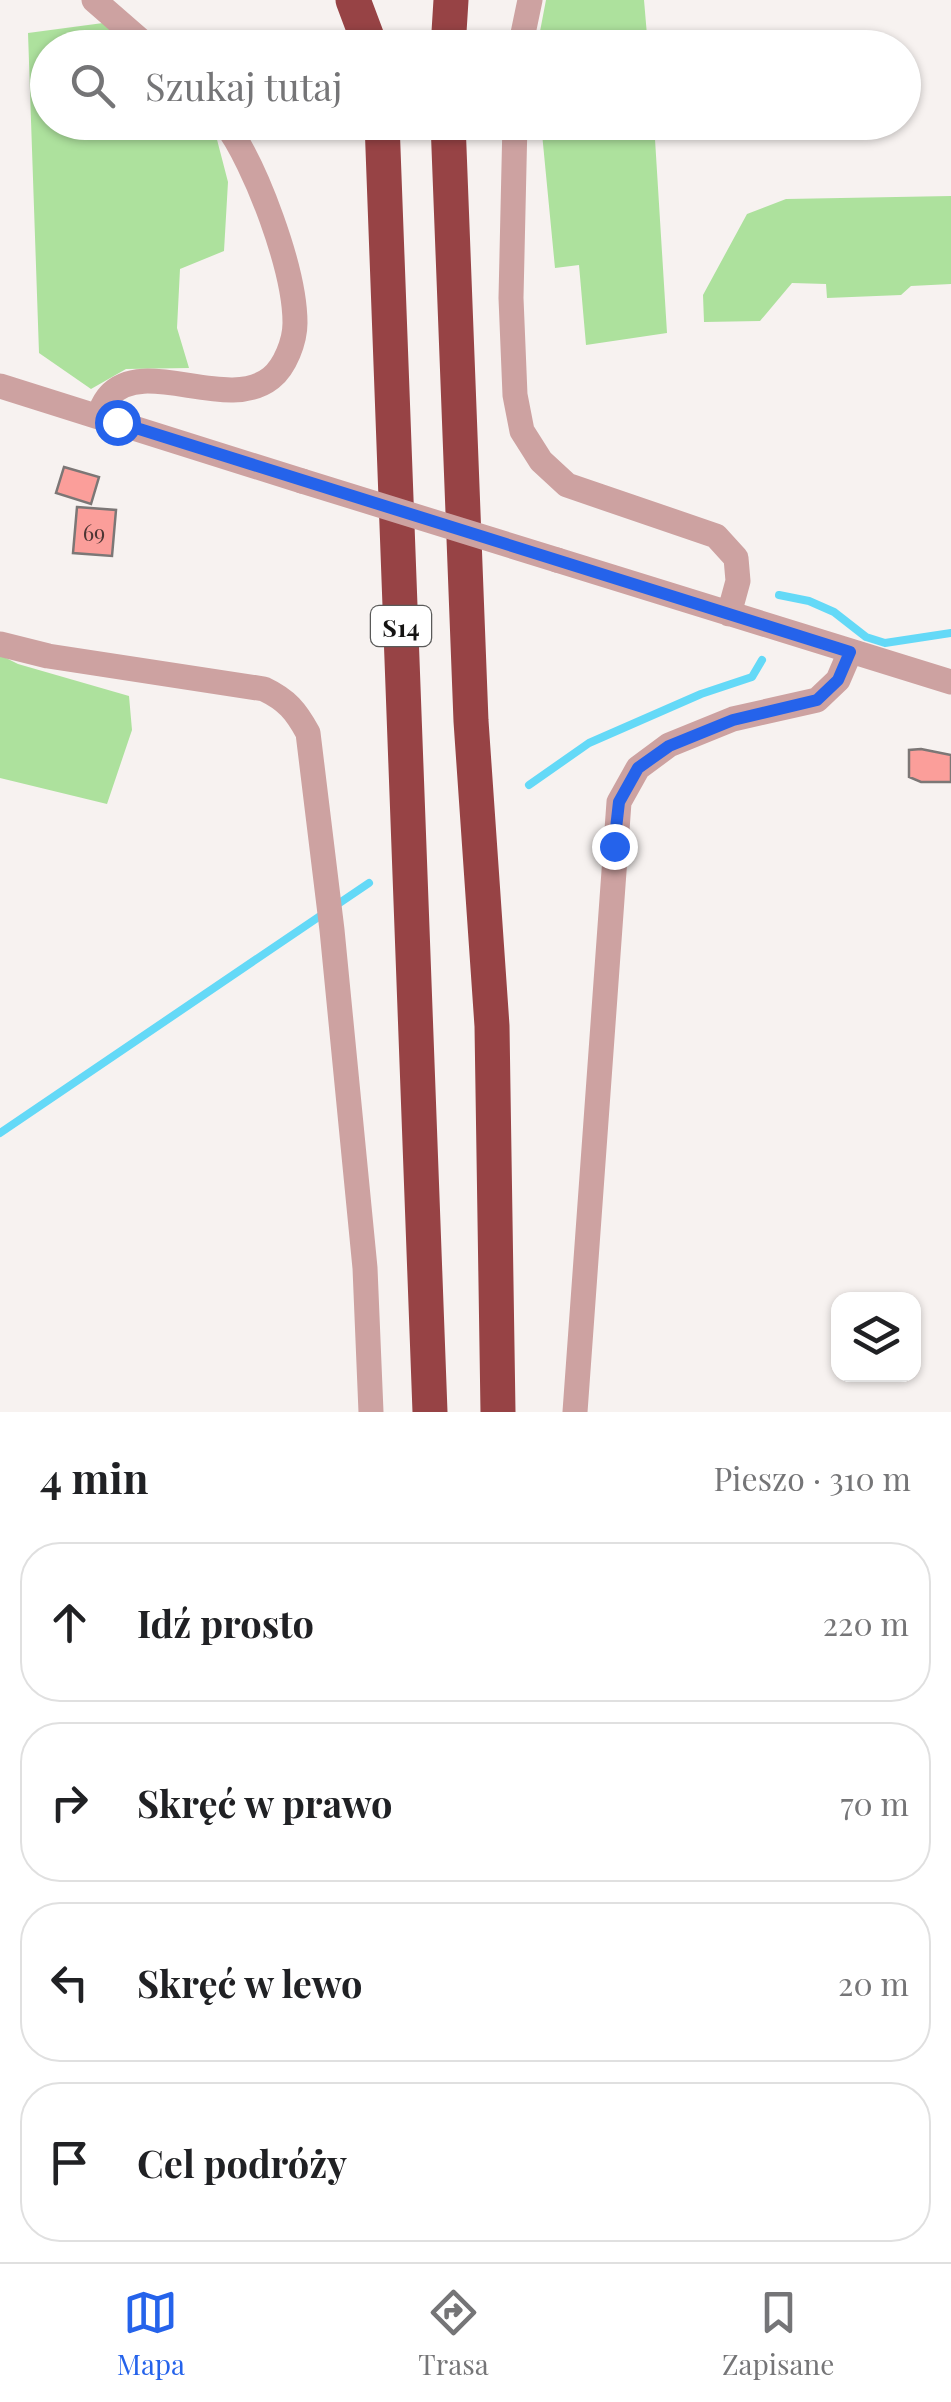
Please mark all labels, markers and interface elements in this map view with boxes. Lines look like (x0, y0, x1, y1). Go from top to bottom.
search box (30, 30, 921, 140)
icon: search (65, 58, 120, 113)
text: Szukaj tutaj (145, 60, 342, 111)
route start (95, 400, 141, 446)
house number: 69 (83, 517, 105, 547)
road number: S14 (371, 606, 431, 646)
route end (592, 824, 638, 870)
map controls (831, 1292, 921, 1382)
button: layers (831, 1292, 921, 1382)
text: 4 min (40, 1449, 149, 1505)
text: Pieszo · 310 m (713, 1456, 911, 1499)
icon: ahead (42, 1595, 97, 1650)
text: Idź prosto (137, 1597, 314, 1648)
text: 220 m (823, 1601, 909, 1644)
icon: right (42, 1775, 97, 1830)
text: Skręć w prawo (137, 1777, 393, 1828)
text: 70 m (840, 1781, 909, 1824)
icon: left (42, 1955, 97, 2010)
text: Skręć w lewo (137, 1957, 362, 2008)
text: 20 m (838, 1961, 909, 2004)
icon: arrive (42, 2135, 97, 2190)
text: Cel podróży (137, 2137, 347, 2188)
tab: Mapa (117, 2285, 185, 2382)
tab: Trasa (418, 2285, 489, 2382)
tab: Zapisane (722, 2285, 834, 2382)

